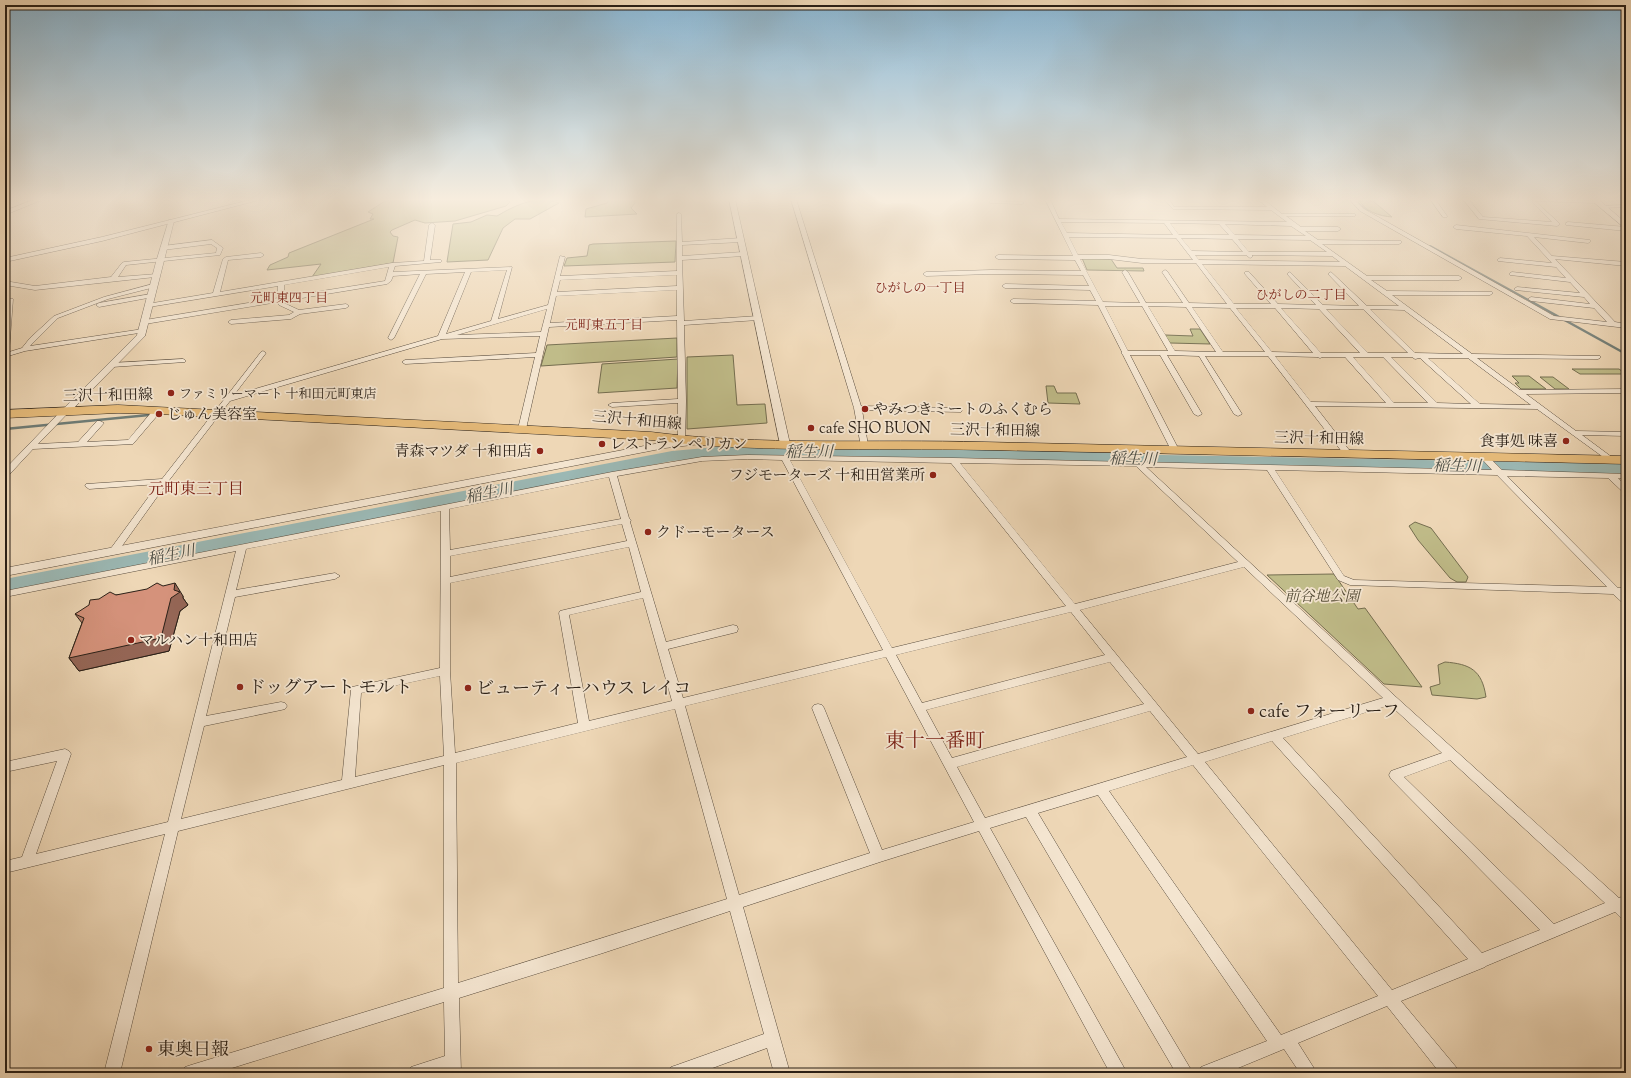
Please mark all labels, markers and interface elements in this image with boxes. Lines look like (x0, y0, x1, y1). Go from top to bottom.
district label: ひがしの一丁目 (874, 280, 966, 298)
district label: ひがしの二丁目 (1255, 287, 1347, 305)
district label: 元町東四丁目 (250, 290, 328, 308)
district label: 元町東五丁目 (565, 317, 643, 335)
street label: 三沢十和田線 (63, 385, 153, 408)
place label: ファミリーマート 十和田元町東店 (179, 386, 377, 404)
marker: ファミリーマート 十和田元町東店 (166, 388, 176, 398)
place label: やみつきミートのふくむら (873, 400, 1053, 421)
marker: やみつきミートのふくむら (860, 404, 870, 414)
place label: じゅん美容室 (167, 405, 257, 426)
street label: 三沢十和田線 (591, 407, 683, 436)
marker: じゅん美容室 (154, 409, 164, 419)
place label: cafe SHO BUON (819, 419, 931, 440)
street label: 三沢十和田線 (950, 420, 1040, 443)
marker: cafe SHO BUON (806, 423, 816, 433)
street label: 三沢十和田線 (1274, 428, 1364, 451)
place label: 食事処 味喜 (1480, 432, 1558, 453)
place label: レストラン ペリカン (610, 435, 748, 456)
marker: 食事処 味喜 (1561, 436, 1571, 446)
marker: レストラン ペリカン (597, 439, 607, 449)
place label: 青森マツダ 十和田店 (394, 442, 532, 463)
water label: 稲生川 (785, 442, 835, 465)
marker: 青森マツダ 十和田店 (535, 446, 545, 456)
water label: 稲生川 (1109, 449, 1159, 472)
water label: 稲生川 (1433, 456, 1483, 479)
place label: フジモーターズ 十和田営業所 (729, 466, 925, 487)
marker: フジモーターズ 十和田営業所 (928, 470, 938, 480)
water label: 稲生川 (464, 478, 517, 510)
district label: 元町東三丁目 (148, 479, 244, 502)
place label: クドーモータース (656, 523, 775, 544)
marker: クドーモータース (643, 527, 653, 537)
water label: 稲生川 (146, 540, 199, 572)
park label: 前谷地公園 (1284, 587, 1362, 608)
place label: マルハン十和田店 (139, 631, 258, 652)
marker: マルハン十和田店 (126, 635, 136, 645)
place label: ドッグアート モルト (248, 676, 413, 702)
place label: ビューティーハウス レイコ (476, 677, 691, 703)
marker: ドッグアート モルト (235, 682, 245, 692)
marker: ビューティーハウス レイコ (463, 683, 473, 693)
place label: cafe フォーリーフ (1259, 700, 1400, 726)
marker: cafe フォーリーフ (1246, 706, 1256, 716)
district label: 東十一番町 (885, 728, 985, 757)
place label: 東奥日報 (157, 1038, 229, 1064)
marker: 東奥日報 (144, 1044, 154, 1054)

